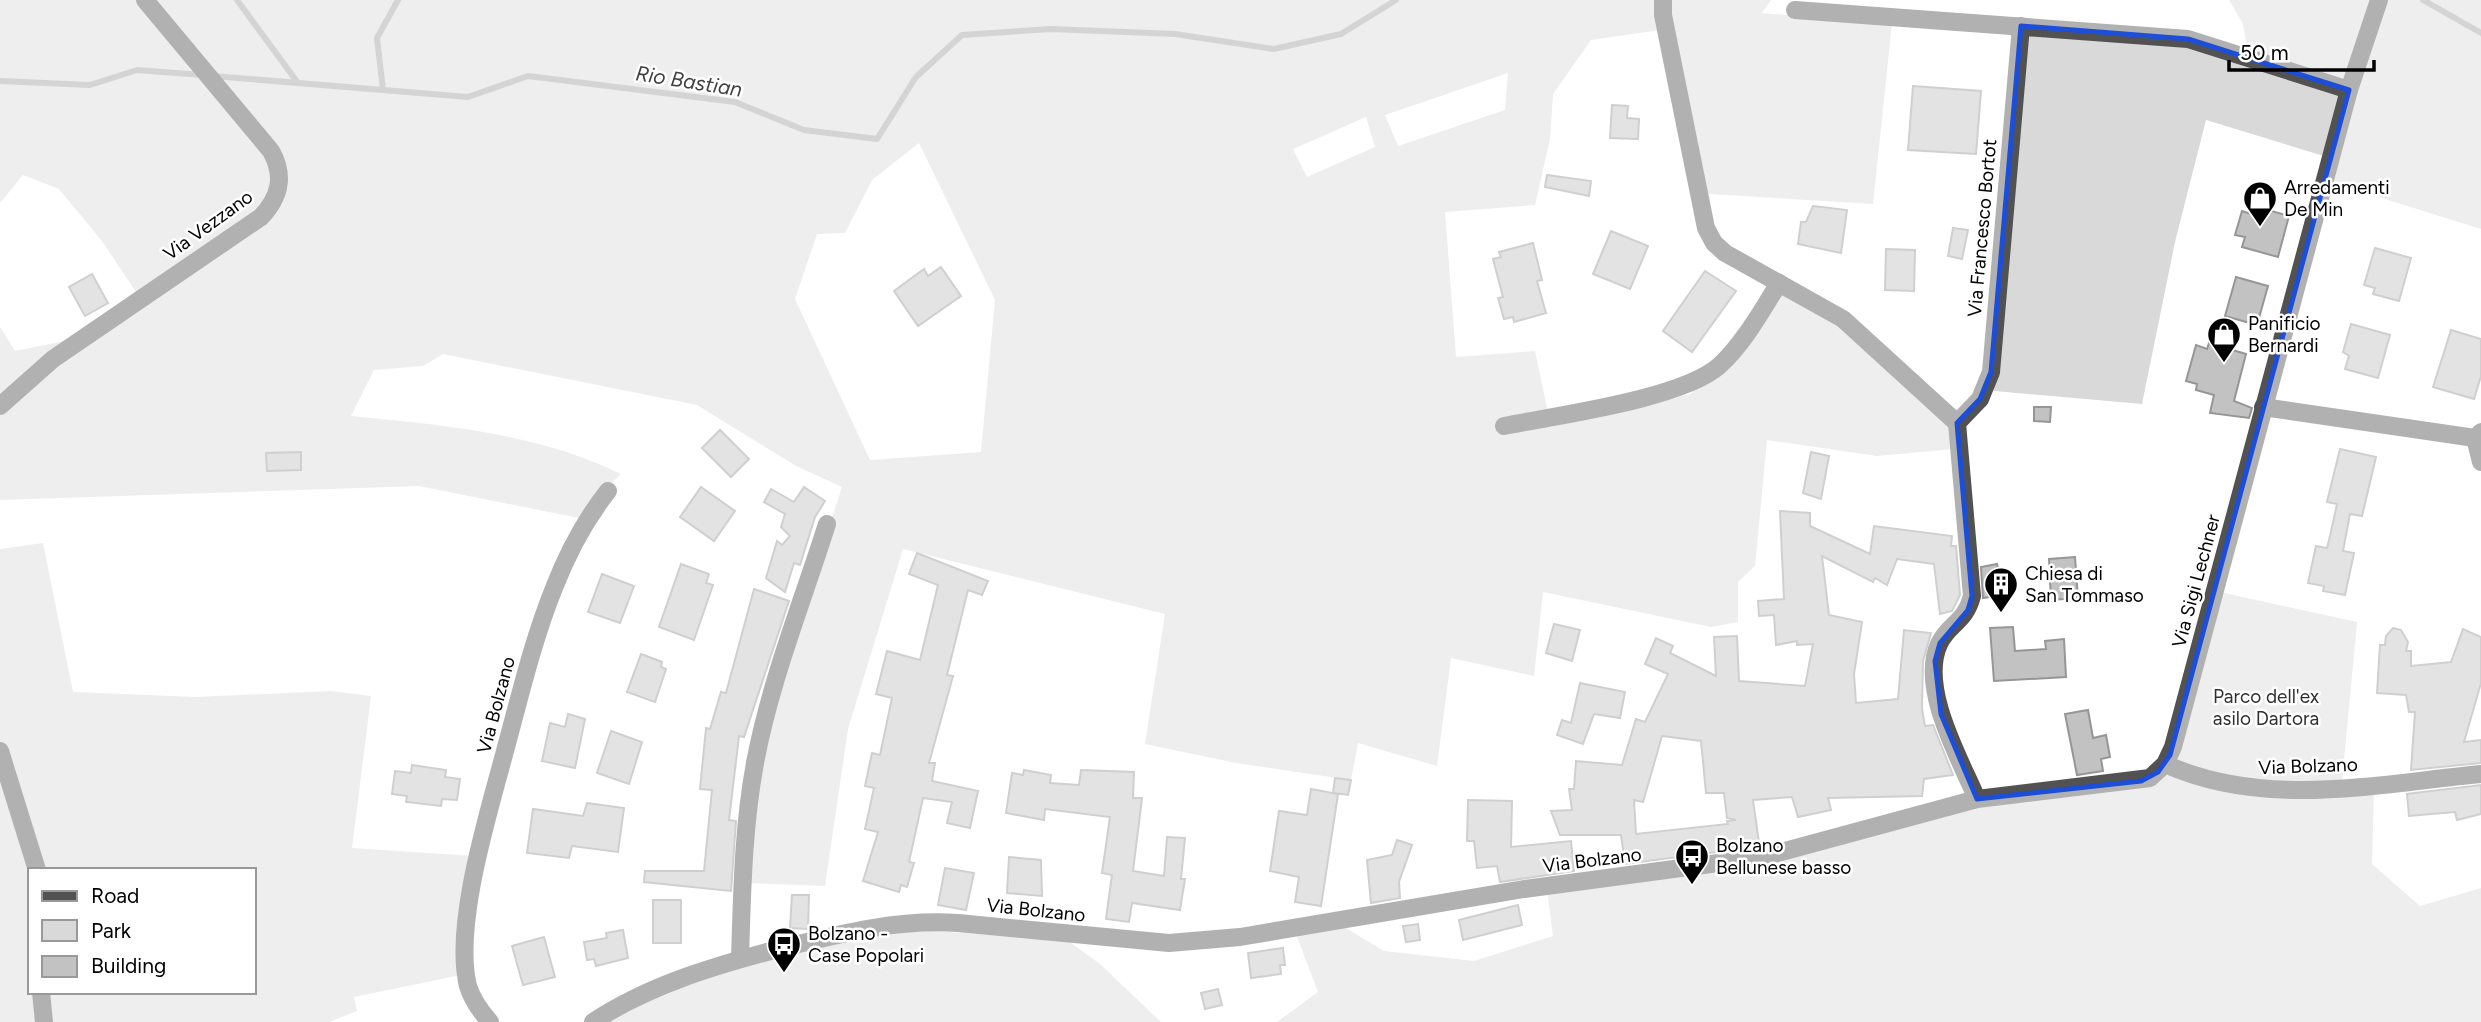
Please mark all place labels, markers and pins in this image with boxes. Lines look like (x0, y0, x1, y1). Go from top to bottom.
place label: Arredamenti De Min (2284, 176, 2390, 221)
shop icon: Arredamenti De Min (2241, 179, 2279, 228)
place label: Panificio Bernardi (2248, 312, 2321, 357)
shop icon: Panificio Bernardi (2205, 315, 2243, 364)
place label: Chiesa di San Tommaso (2025, 562, 2144, 607)
building icon: Chiesa di San Tommaso (1982, 565, 2020, 614)
place label: Bolzano Bellunese basso (1716, 834, 1851, 879)
bus stop icon: Bolzano Bellunese basso (1673, 837, 1711, 886)
place label: Bolzano - Case Popolari (808, 922, 924, 967)
bus stop icon: Bolzano - Case Popolari (765, 925, 803, 974)

